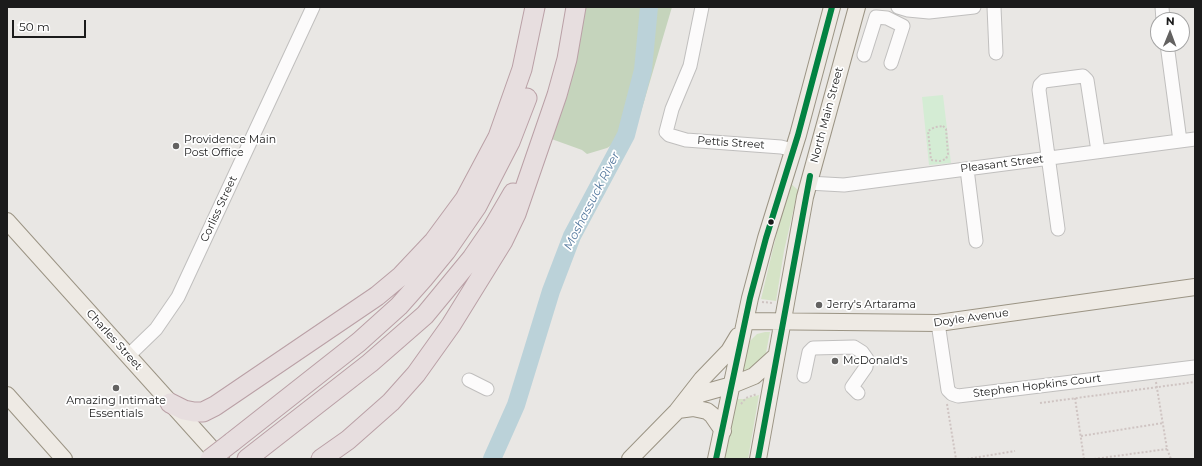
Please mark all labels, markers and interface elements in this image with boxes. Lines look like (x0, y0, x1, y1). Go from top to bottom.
scale bar (14, 12, 88, 38)
north arrow (1150, 12, 1190, 52)
text: N (1166, 14, 1175, 28)
text: 50 m (19, 19, 50, 34)
street label: North Main Street (808, 66, 846, 164)
place label: Providence Main Post Office (184, 133, 276, 159)
street label: Pettis Street (697, 134, 765, 152)
marker: Providence Main Post Office (171, 141, 181, 151)
water label: Moshassuck River (561, 150, 623, 252)
street label: Pleasant Street (960, 152, 1044, 176)
street label: Corliss Street (198, 174, 240, 244)
unlabelled marker (766, 217, 776, 227)
place label: Jerry's Artarama (827, 298, 916, 312)
marker: Jerry's Artarama (814, 300, 824, 310)
street label: Doyle Avenue (933, 306, 1009, 330)
street label: Charles Street (83, 307, 145, 373)
place label: McDonald's (843, 354, 908, 368)
marker: McDonald's (830, 356, 840, 366)
street label: Stephen Hopkins Court (972, 372, 1102, 400)
marker: Amazing Intimate Essentials (111, 383, 121, 393)
place label: Amazing Intimate Essentials (66, 394, 166, 420)

